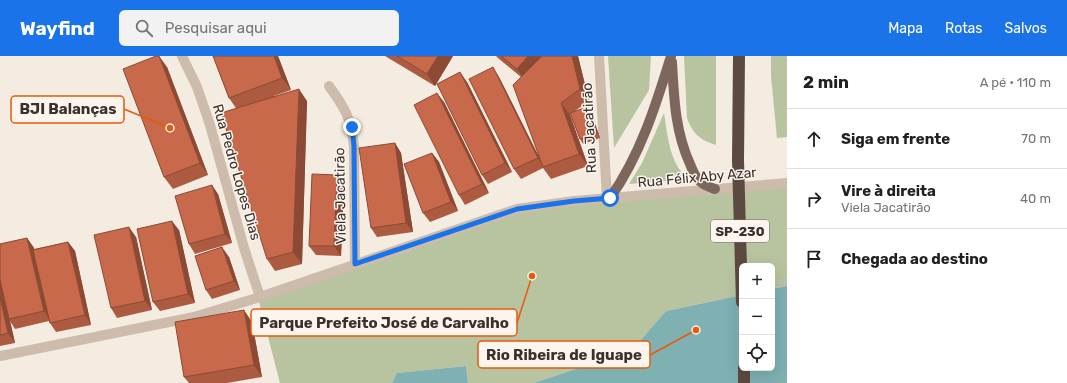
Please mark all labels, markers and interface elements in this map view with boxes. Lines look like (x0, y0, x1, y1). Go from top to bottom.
search box (119, 10, 399, 46)
text: Wayfind (20, 17, 95, 40)
icon: search (133, 17, 155, 39)
text: Pesquisar aqui (165, 19, 267, 37)
text: Mapa (888, 20, 923, 37)
text: Rotas (945, 20, 982, 37)
text: Salvos (1004, 20, 1047, 37)
text: 2 min (803, 72, 849, 92)
text: A pé · 110 m (980, 75, 1051, 90)
street label: Rua Jacatirão (579, 82, 600, 174)
callout: BJI Balanças (11, 96, 124, 123)
text: BJI Balanças (20, 100, 116, 118)
street label: Rua Pedro Lopes Dias (209, 102, 264, 242)
route end (343, 118, 361, 136)
icon: ahead (803, 128, 825, 150)
text: Siga em frente (841, 130, 950, 148)
text: 70 m (1021, 131, 1051, 146)
street label: Viela Jacatirão (331, 148, 350, 244)
street label: Rua Félix Aby Azar (637, 164, 758, 191)
text: Vire à direita (841, 182, 936, 200)
icon: right (803, 188, 825, 210)
route start (601, 189, 619, 207)
text: 40 m (1020, 191, 1051, 206)
text: Viela Jacatirão (841, 200, 931, 215)
road number: SP-230 (711, 220, 769, 242)
icon: arrive (803, 248, 825, 270)
text: Chegada ao destino (841, 250, 988, 268)
map controls (739, 263, 775, 371)
button: + (739, 263, 775, 299)
button: − (739, 299, 775, 335)
callout: Parque Prefeito José de Carvalho (251, 309, 517, 336)
text: Parque Prefeito José de Carvalho (259, 314, 509, 332)
button: locate (739, 335, 775, 371)
callout: Rio Ribeira de Iguape (478, 341, 650, 368)
text: Rio Ribeira de Iguape (486, 346, 642, 364)

